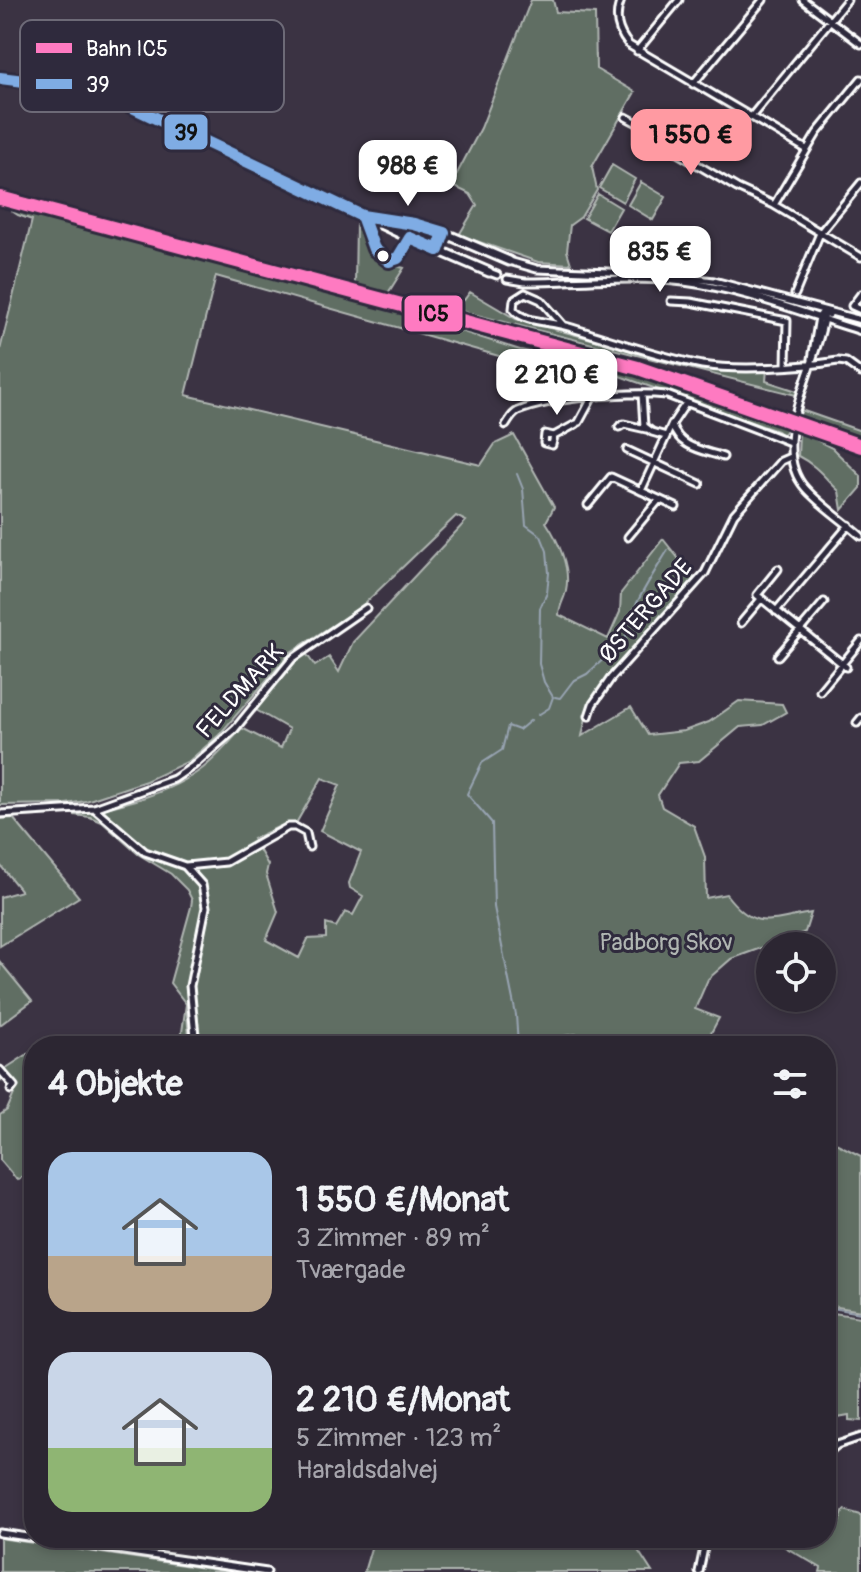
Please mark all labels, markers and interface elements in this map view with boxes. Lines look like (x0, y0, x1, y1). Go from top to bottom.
legend (20, 20, 284, 112)
text: Bahn IC5 (86, 35, 168, 63)
text: 39 (86, 71, 110, 99)
pin: 1 550 € (617, 109, 765, 177)
line badge: 39 (163, 113, 209, 151)
text: 39 (174, 119, 198, 147)
text: 1 550 € (649, 119, 733, 151)
pin: 988 € (352, 140, 464, 208)
text: 988 € (377, 150, 439, 182)
pin: 835 € (604, 226, 716, 294)
text: 835 € (628, 236, 692, 268)
unlabelled marker (375, 248, 391, 264)
line badge: IC5 (403, 294, 464, 333)
text: IC5 (417, 300, 449, 328)
pin: 2 210 € (483, 349, 631, 417)
text: 2 210 € (514, 359, 600, 391)
street label: ØSTERGADE (593, 553, 699, 669)
street label: FELDMARK (190, 638, 290, 744)
park label: Padborg Skov (599, 928, 733, 957)
map controls (756, 932, 836, 1012)
button: locate (756, 932, 836, 1012)
icon: filters (768, 1062, 812, 1106)
text: 4 Objekte (48, 1063, 183, 1106)
text: 1 550 €/Monat (296, 1179, 509, 1222)
icon: home (112, 1184, 208, 1280)
text: 3 Zimmer · 89 m² (296, 1222, 490, 1254)
text: Tværgade (296, 1254, 405, 1286)
text: 2 210 €/Monat (296, 1379, 510, 1422)
icon: home (112, 1384, 208, 1480)
text: 5 Zimmer · 123 m² (296, 1422, 501, 1454)
text: Haraldsdalvej (296, 1454, 438, 1486)

